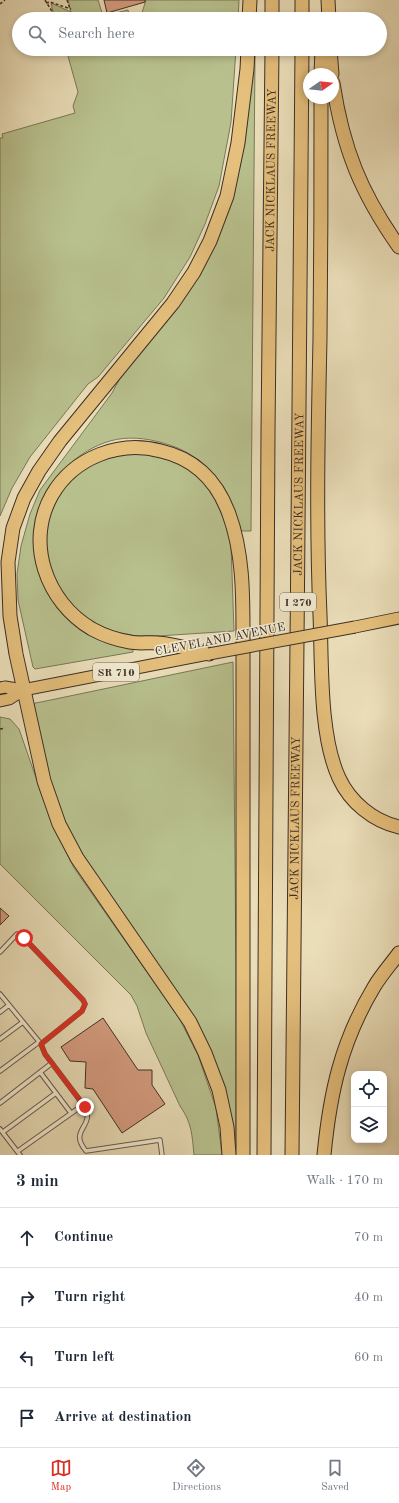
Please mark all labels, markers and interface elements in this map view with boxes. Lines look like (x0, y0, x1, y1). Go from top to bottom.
search box (12, 12, 387, 56)
icon: search (26, 23, 48, 45)
text: Search here (58, 27, 135, 42)
north arrow (303, 68, 339, 104)
street label: JACK NICKLAUS FREEWAY (265, 88, 279, 252)
street label: JACK NICKLAUS FREEWAY (293, 412, 306, 576)
road number: I 270 (280, 593, 316, 611)
street label: CLEVELAND AVENUE (154, 621, 286, 659)
road number: SR 710 (93, 663, 139, 681)
street label: JACK NICKLAUS FREEWAY (289, 736, 303, 900)
route start (15, 929, 33, 947)
map controls (351, 1071, 387, 1143)
button: locate (351, 1071, 387, 1107)
route end (76, 1098, 94, 1116)
button: layers (351, 1107, 387, 1143)
text: 3 min (16, 1173, 59, 1190)
text: Walk · 170 m (306, 1174, 383, 1187)
icon: ahead (16, 1227, 38, 1249)
text: Continue (54, 1230, 113, 1245)
text: 70 m (354, 1231, 383, 1244)
icon: right (16, 1287, 38, 1309)
text: Turn right (54, 1290, 125, 1305)
text: 40 m (354, 1291, 383, 1304)
icon: left (16, 1347, 38, 1369)
text: Turn left (54, 1350, 114, 1365)
text: 60 m (354, 1351, 383, 1364)
icon: arrive (16, 1407, 38, 1429)
text: Arrive at destination (54, 1410, 192, 1425)
tab: Map (50, 1457, 72, 1495)
tab: Directions (172, 1457, 221, 1495)
tab: Saved (321, 1457, 349, 1495)

